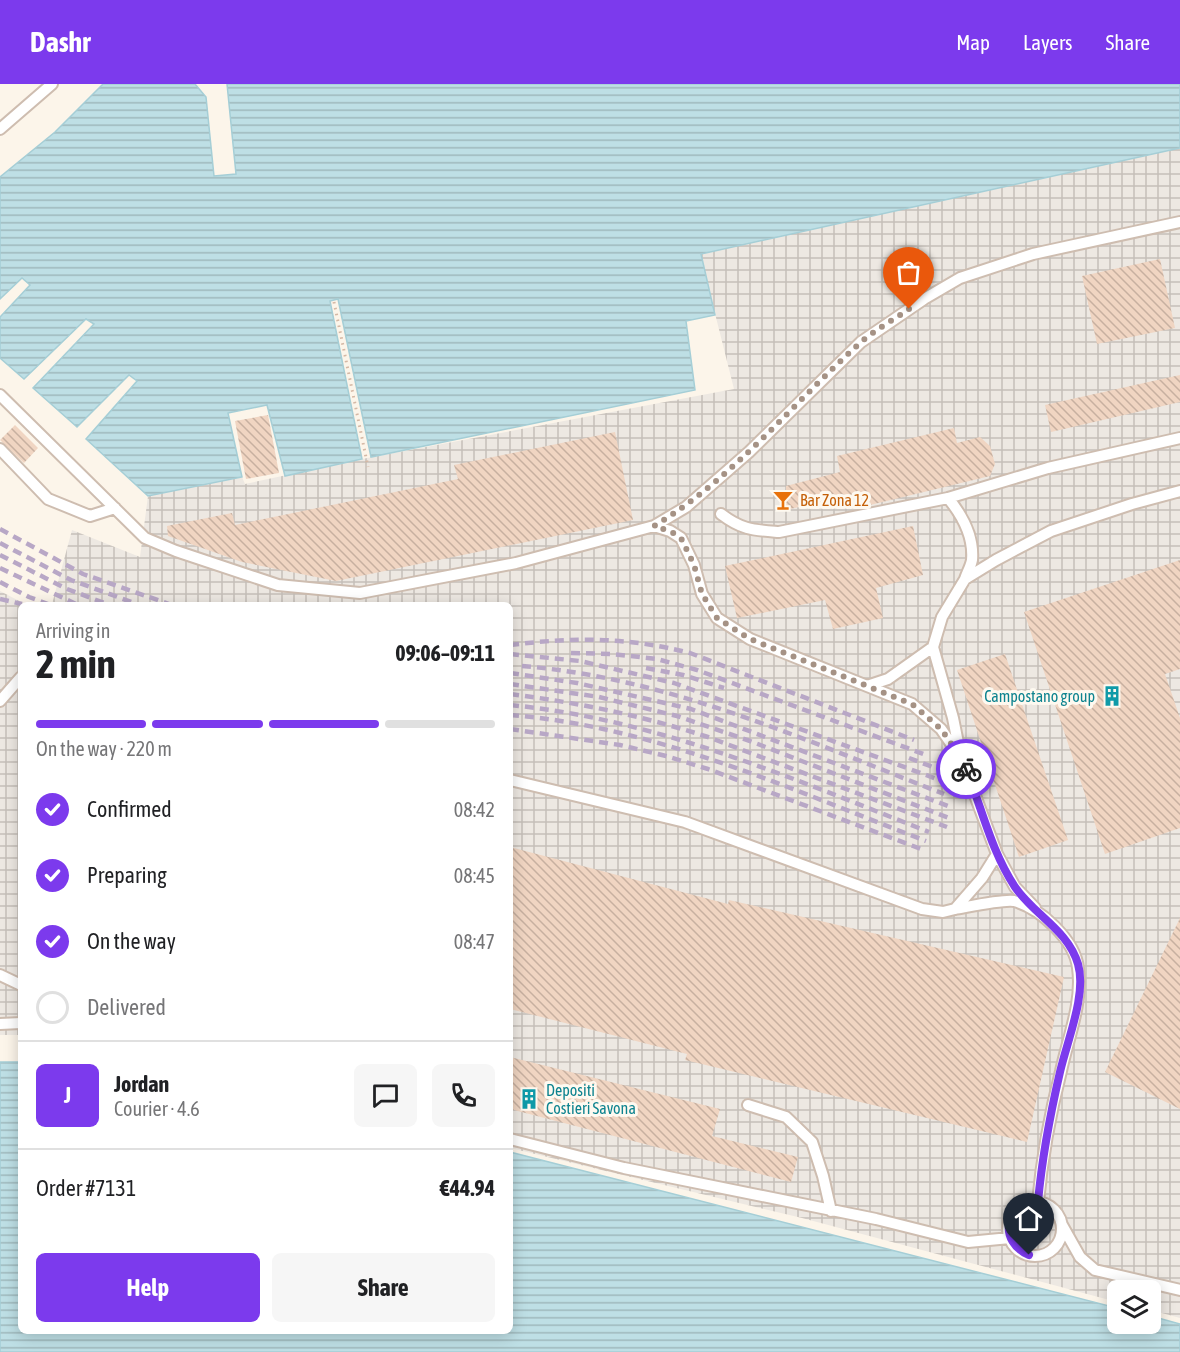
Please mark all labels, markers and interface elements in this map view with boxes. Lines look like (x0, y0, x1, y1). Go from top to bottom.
text: Dashr (30, 26, 90, 58)
text: Map (956, 30, 990, 54)
text: Layers (1023, 30, 1073, 54)
text: Share (1106, 30, 1150, 54)
pin (883, 247, 934, 309)
icon: bag (892, 256, 925, 289)
bar icon: Bar Zona 12 (771, 488, 795, 512)
place label: Bar Zona 12 (800, 491, 869, 509)
text: Arriving in (36, 619, 110, 642)
text: 09:06–09:11 (395, 640, 495, 666)
text: 2 min (36, 642, 116, 686)
building icon: Campostano group (1100, 684, 1124, 708)
place label: Campostano group (984, 687, 1095, 706)
text: On the way · 220 m (36, 737, 172, 760)
courier (936, 739, 996, 799)
icon: bike (950, 753, 983, 786)
icon: check (36, 793, 69, 826)
text: Confirmed (87, 796, 172, 822)
text: 08:42 (454, 798, 495, 821)
icon: check (36, 859, 69, 892)
text: Preparing (87, 862, 167, 888)
text: 08:45 (454, 864, 495, 887)
icon: check (36, 925, 69, 958)
text: On the way (87, 928, 176, 954)
text: 08:47 (454, 930, 495, 953)
text: Delivered (87, 994, 166, 1020)
button: chat (354, 1064, 417, 1127)
button: phone (432, 1064, 495, 1127)
text: Jordan (114, 1071, 169, 1097)
place label: Depositi Costieri Savona (546, 1081, 636, 1117)
text: J (64, 1082, 71, 1108)
building icon: Depositi Costieri Savona (517, 1087, 541, 1111)
text: Courier · 4.6 (114, 1097, 200, 1120)
text: Order #7131 (36, 1175, 136, 1201)
text: €44.94 (440, 1175, 495, 1201)
pin (1003, 1193, 1054, 1255)
icon: home (1012, 1202, 1045, 1235)
button: Help (36, 1253, 260, 1322)
button: Share (272, 1253, 495, 1322)
map controls (1107, 1280, 1161, 1334)
button: layers (1107, 1280, 1161, 1334)

